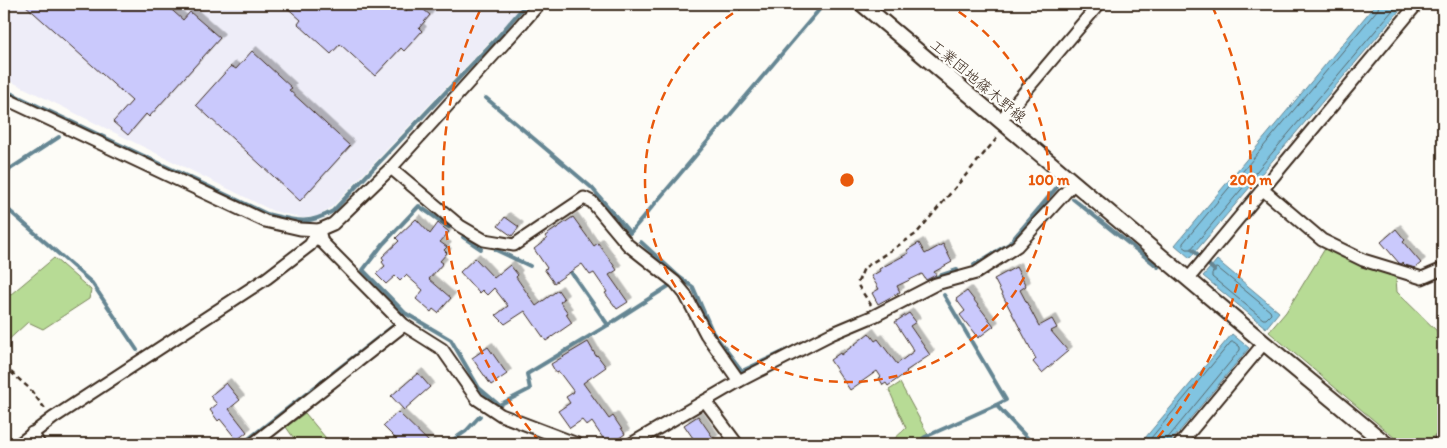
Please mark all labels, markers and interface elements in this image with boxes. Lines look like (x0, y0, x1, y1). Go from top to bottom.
street label: 工業団地篠木野線 (926, 36, 1030, 126)
centre of rings (838, 171, 856, 189)
text: 100 m (1028, 171, 1070, 189)
text: 200 m (1230, 171, 1273, 189)

